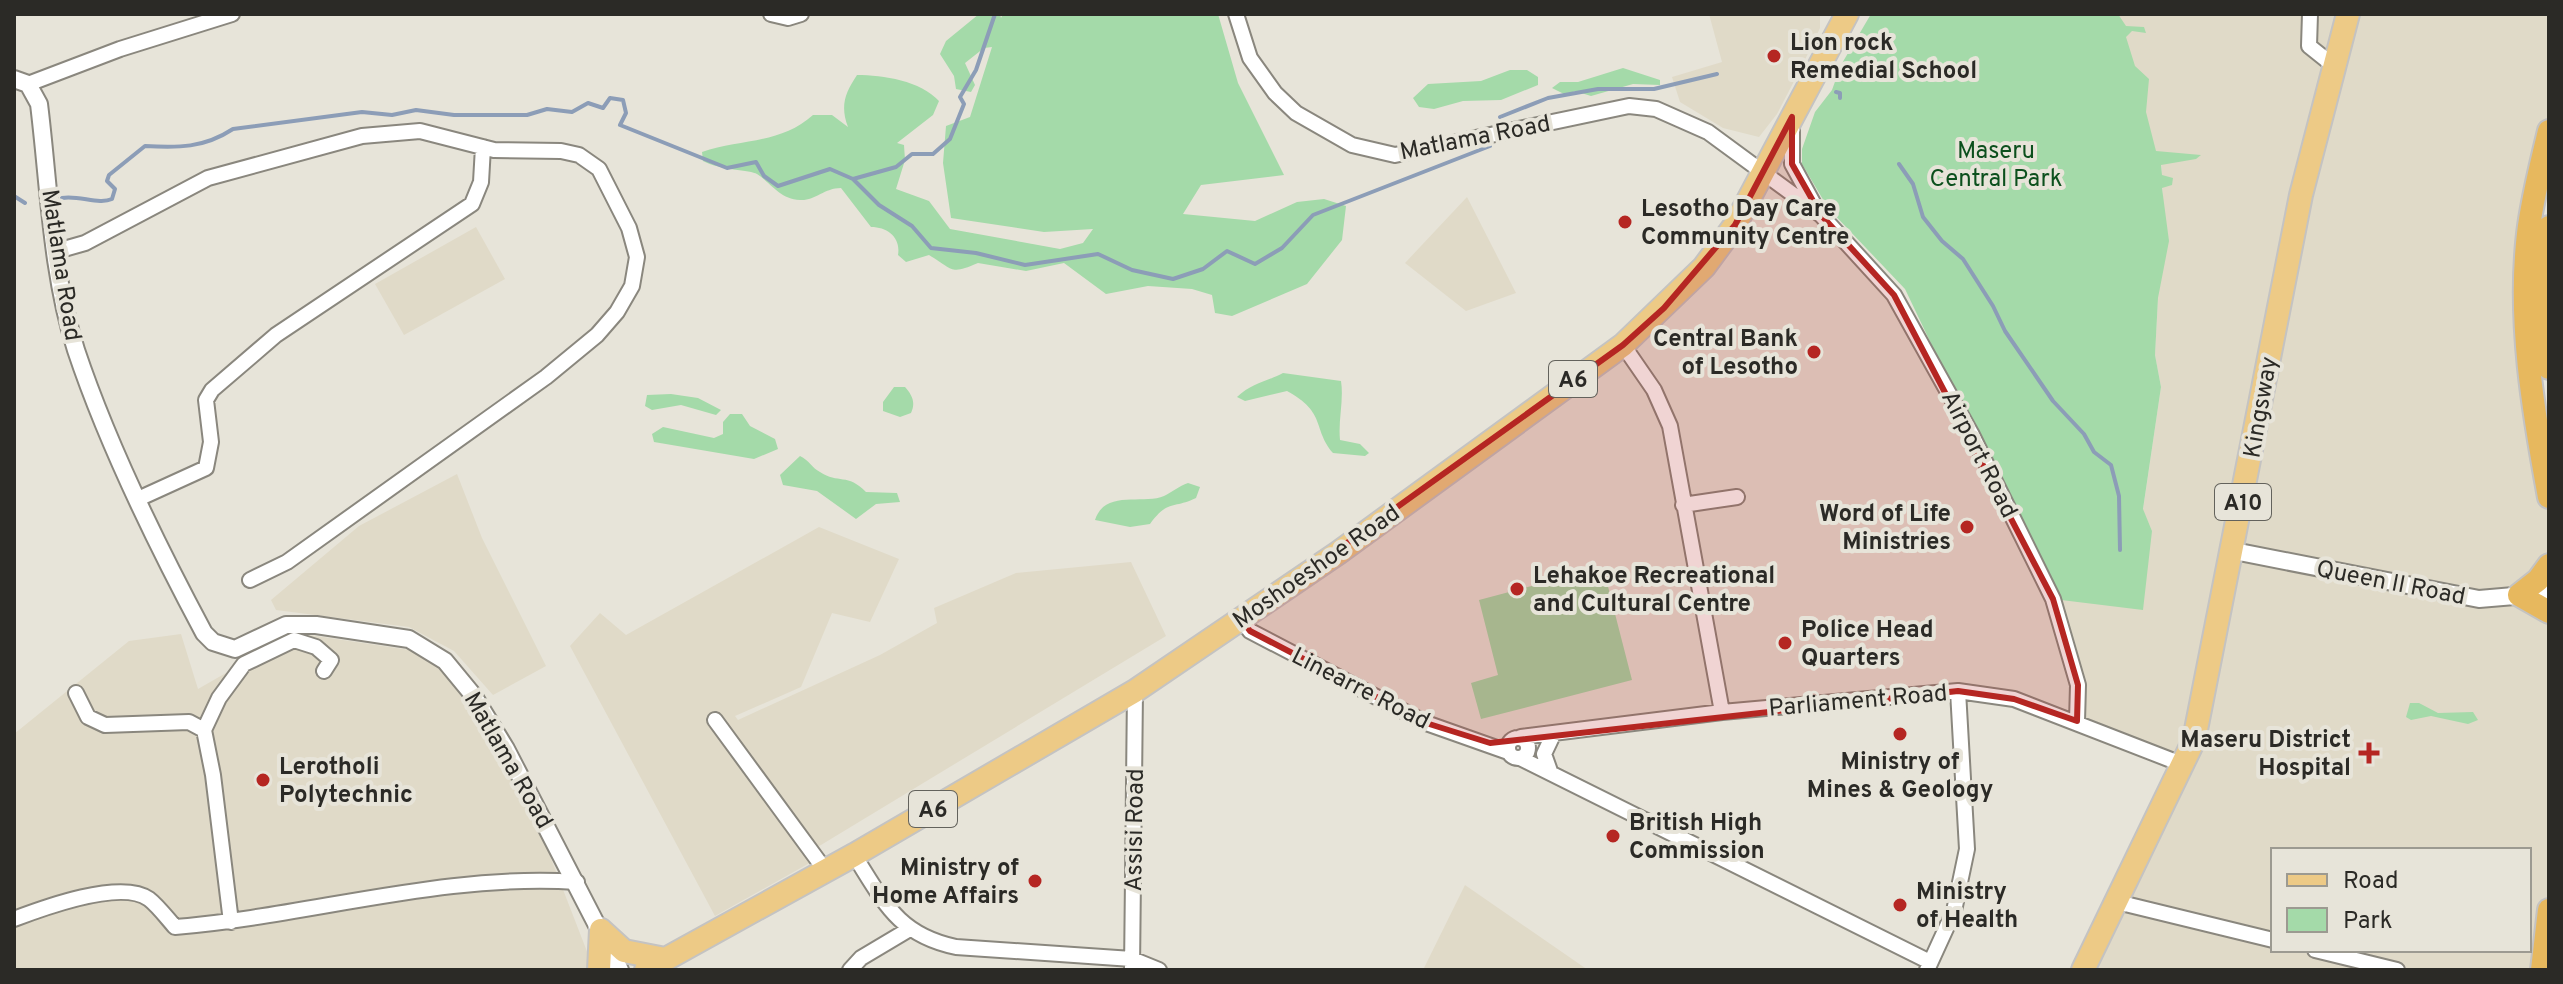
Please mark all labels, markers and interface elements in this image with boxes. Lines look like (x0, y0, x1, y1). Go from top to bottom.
place label: Lion rock Remedial School (1790, 29, 1977, 87)
marker: Lion rock Remedial School (1765, 47, 1783, 65)
street label: Matlama Road (1397, 110, 1553, 168)
park label: Maseru Central Park (1929, 137, 2063, 195)
street label: Matlama Road (33, 187, 87, 343)
place label: Lesotho Day Care Community Centre (1641, 195, 1849, 253)
marker: Lesotho Day Care Community Centre (1616, 213, 1634, 231)
place label: Central Bank of Lesotho (1653, 325, 1798, 383)
marker: Central Bank of Lesotho (1805, 343, 1823, 361)
street label: Kingsway (2238, 354, 2286, 460)
road number: A6 (1549, 361, 1597, 397)
street label: Airport Road (1933, 386, 2023, 524)
road number: A10 (2215, 484, 2271, 520)
street label: Moshoeshoe Road (1228, 499, 1406, 636)
place label: Word of Life Ministries (1819, 500, 1951, 558)
marker: Word of Life Ministries (1958, 518, 1976, 536)
street label: Queen II Road (2314, 555, 2468, 613)
place label: Lehakoe Recreational and Cultural Centre (1533, 562, 1775, 620)
marker: Lehakoe Recreational and Cultural Centre (1508, 580, 1526, 598)
place label: Police Head Quarters (1801, 616, 1934, 674)
marker: Police Head Quarters (1776, 634, 1794, 652)
street label: Linearre Road (1286, 642, 1434, 737)
street label: Parliament Road (1768, 679, 1949, 725)
street label: Matlama Road (456, 687, 558, 835)
marker: Ministry of Mines & Geology (1891, 725, 1909, 743)
place label: Maseru District Hospital (2180, 726, 2351, 784)
marker: Maseru District Hospital (2358, 742, 2380, 764)
place label: Ministry of Mines & Geology (1807, 748, 1993, 806)
place label: Lerotholi Polytechnic (279, 753, 413, 811)
street label: Assisi Road (1120, 768, 1152, 892)
marker: Lerotholi Polytechnic (254, 771, 272, 789)
road number: A6 (909, 791, 957, 827)
place label: British High Commission (1629, 809, 1765, 867)
marker: British High Commission (1604, 827, 1622, 845)
legend (2271, 848, 2531, 952)
place label: Ministry of Home Affairs (872, 854, 1019, 912)
text: Road (2343, 867, 2399, 897)
marker: Ministry of Home Affairs (1026, 872, 1044, 890)
place label: Ministry of Health (1916, 878, 2018, 936)
marker: Ministry of Health (1891, 896, 1909, 914)
text: Park (2343, 907, 2393, 937)

